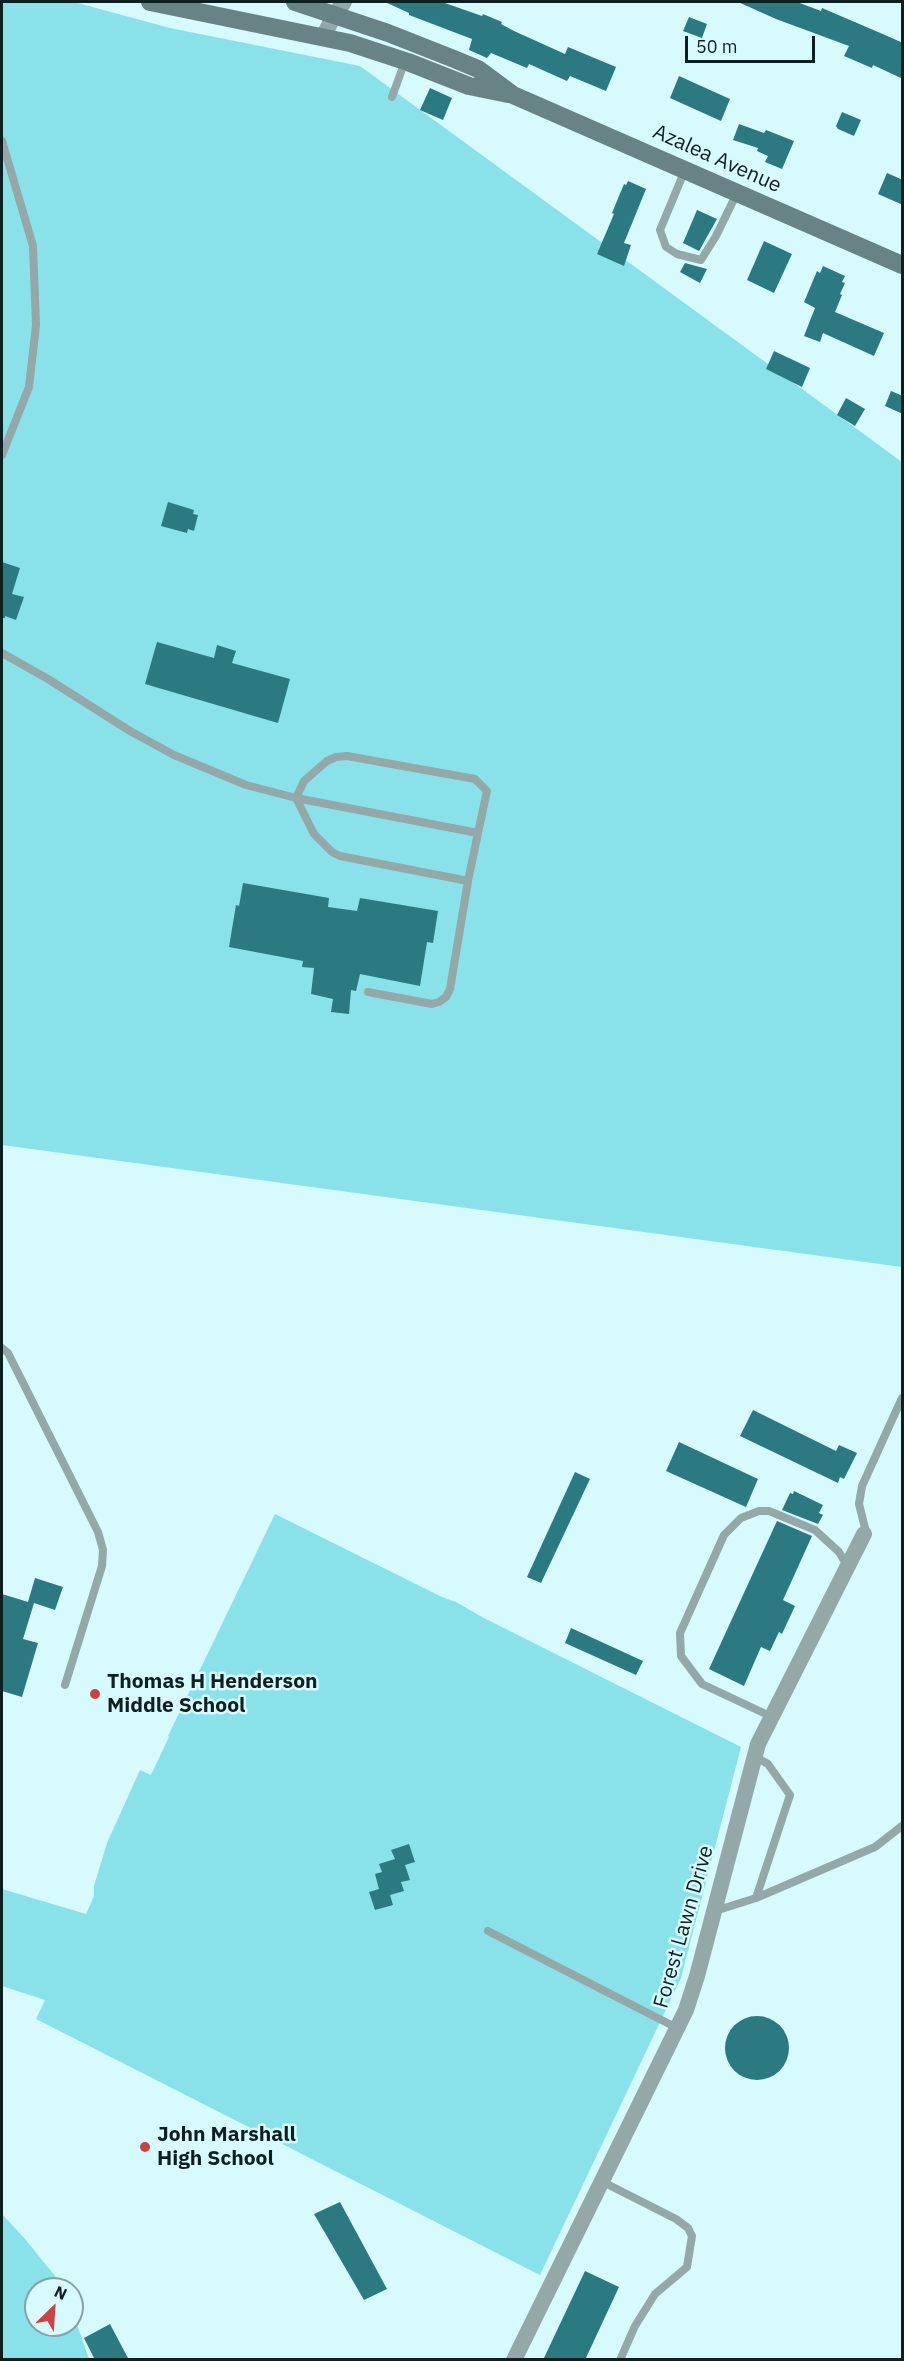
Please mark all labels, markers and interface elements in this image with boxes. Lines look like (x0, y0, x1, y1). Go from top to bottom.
scale bar (688, 24, 818, 62)
text: 50 m (696, 35, 738, 58)
street label: Azalea Avenue (649, 119, 785, 199)
place label: Thomas H Henderson Middle School (107, 1669, 318, 1719)
marker: Thomas H Henderson Middle School (88, 1687, 102, 1701)
street label: Forest Lawn Drive (649, 1843, 719, 2011)
place label: John Marshall High School (157, 2122, 296, 2172)
marker: John Marshall High School (138, 2140, 152, 2154)
north arrow (24, 2277, 84, 2337)
text: N (51, 2281, 70, 2304)

